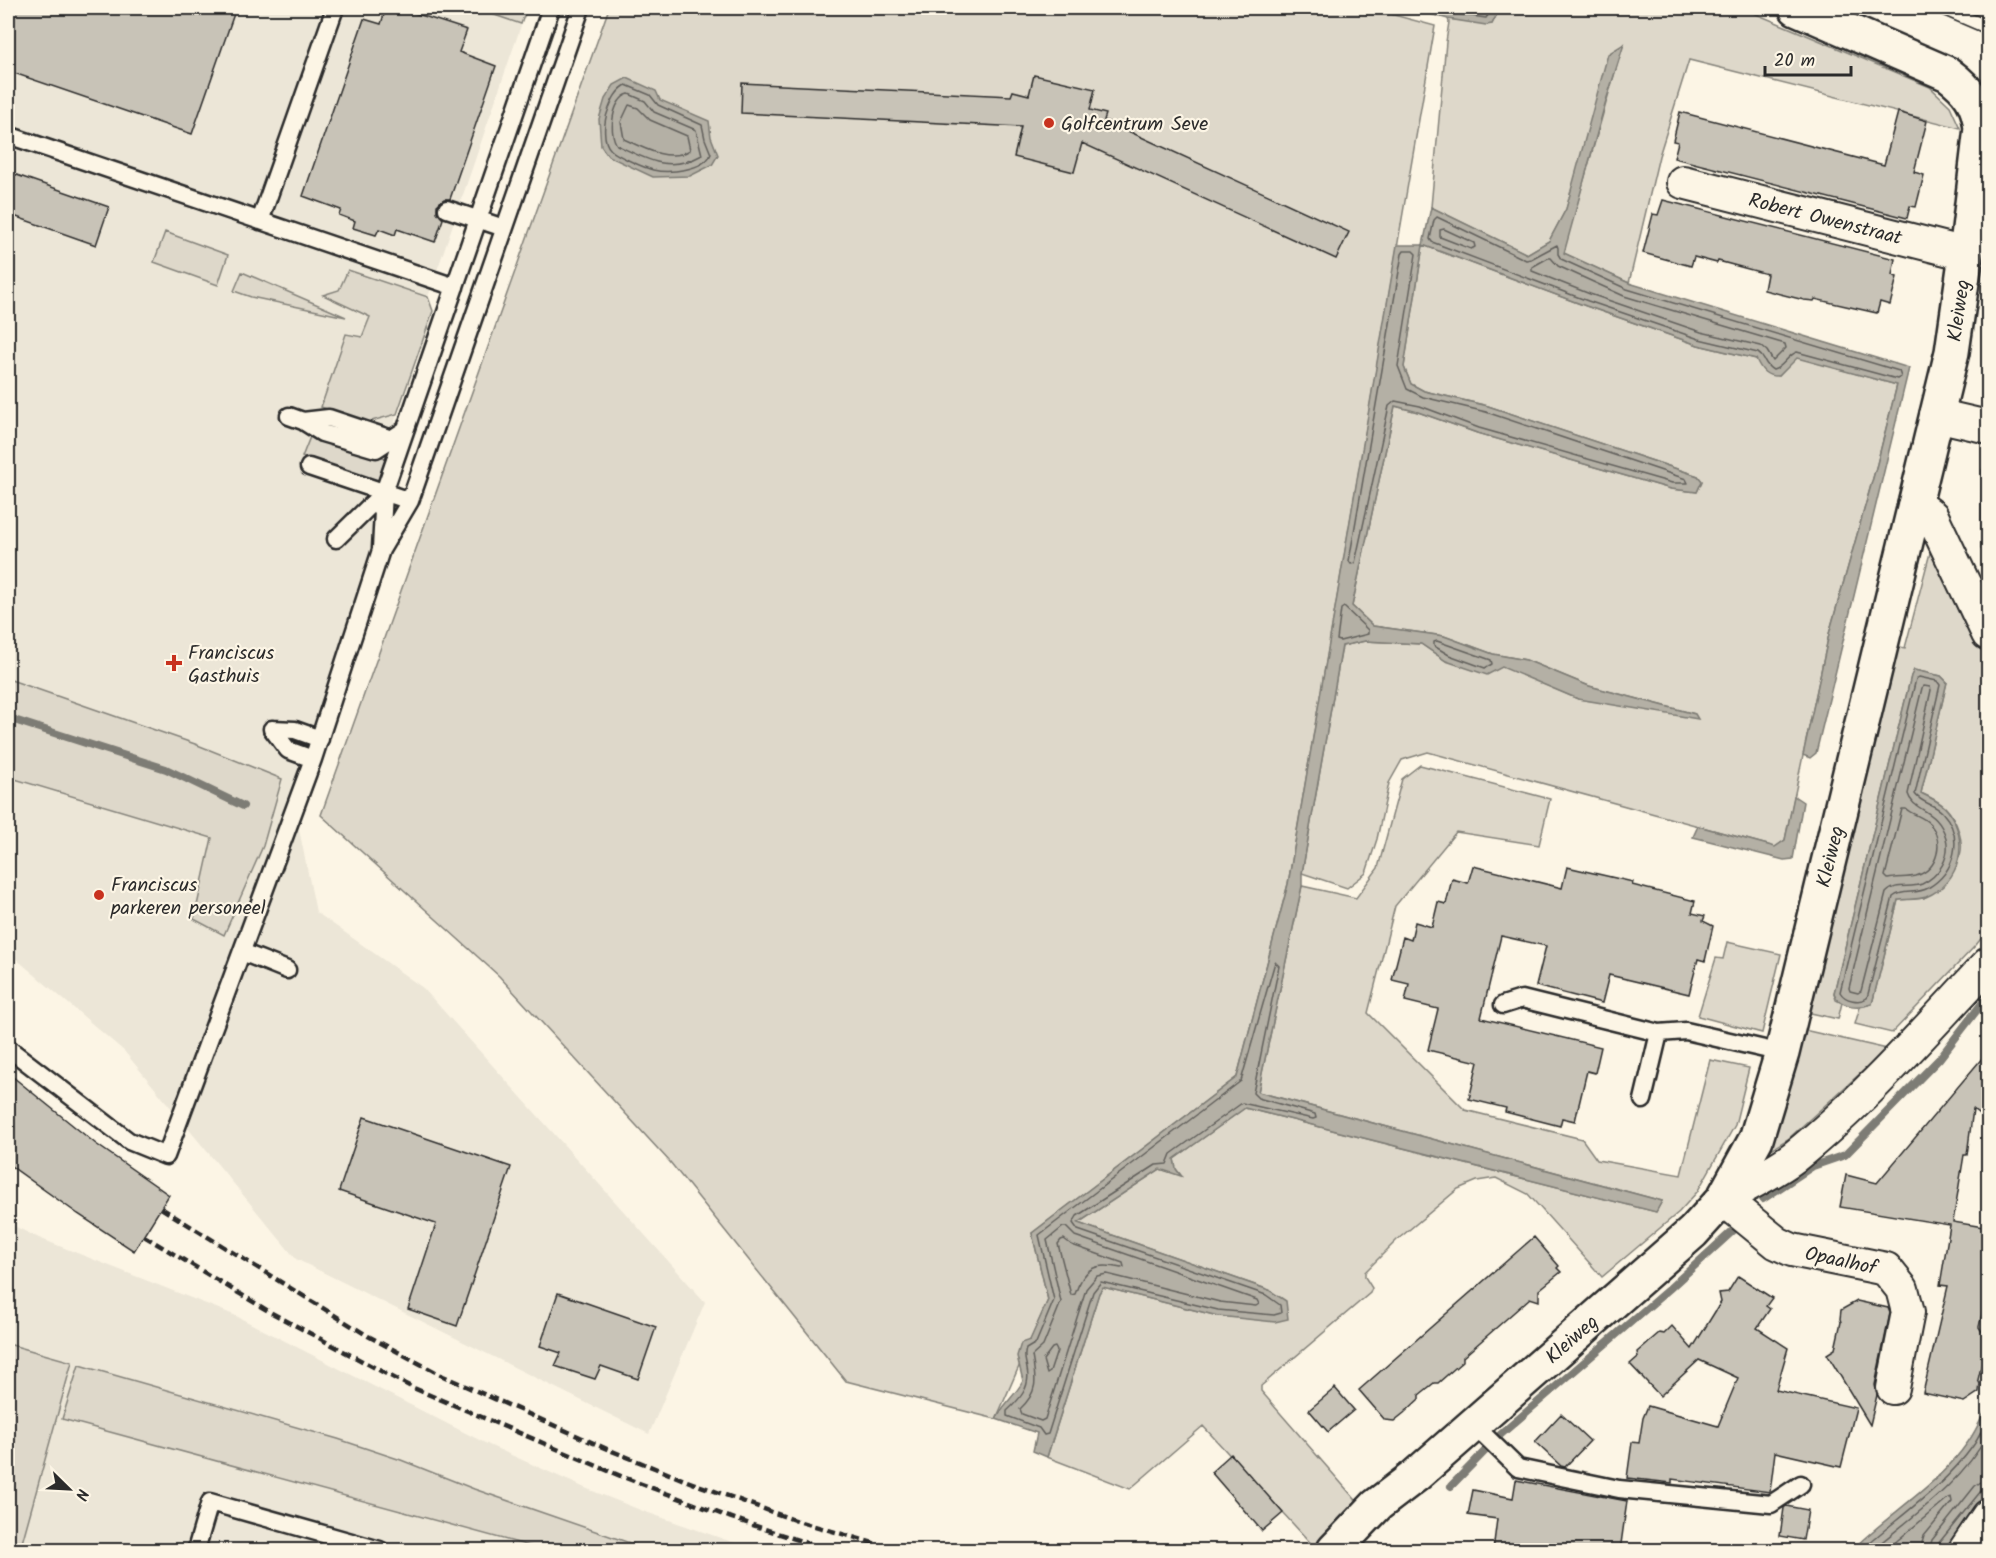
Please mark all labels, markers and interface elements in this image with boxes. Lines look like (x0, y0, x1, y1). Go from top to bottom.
scale bar (1765, 39, 1850, 77)
text: 20 m (1774, 47, 1815, 76)
place label: Golfcentrum Seve (1061, 109, 1208, 141)
marker: Golfcentrum Seve (1042, 116, 1056, 130)
street label: Robert Owenstraat (1745, 185, 1905, 255)
street label: Kleiweg (1940, 278, 1980, 344)
place label: Franciscus Gasthuis (188, 638, 275, 693)
marker: Franciscus Gasthuis (165, 654, 183, 672)
street label: Kleiweg (1809, 823, 1854, 891)
place label: Franciscus parkeren personeel (110, 870, 266, 925)
marker: Franciscus parkeren personeel (92, 888, 106, 902)
street label: Opaalhof (1802, 1239, 1882, 1286)
street label: Kleiweg (1539, 1308, 1607, 1373)
north arrow (39, 1459, 99, 1519)
text: N (68, 1485, 95, 1504)

